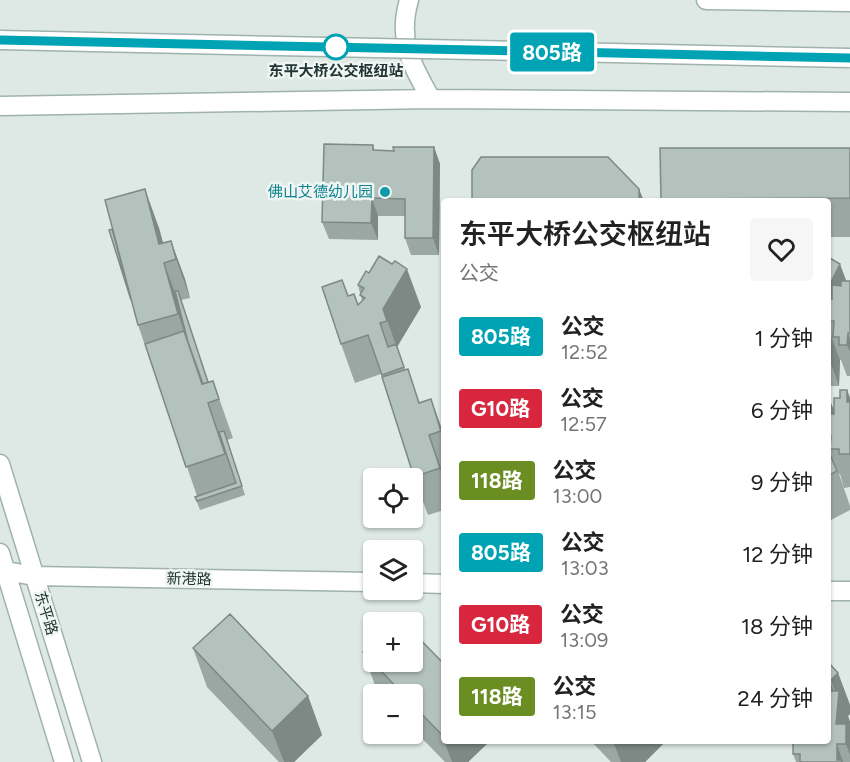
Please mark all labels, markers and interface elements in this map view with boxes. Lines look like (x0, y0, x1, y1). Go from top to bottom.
line badge: 805路 (510, 32, 594, 72)
marker: 东平大桥公交枢纽站 (323, 34, 349, 60)
text: 805路 (522, 40, 582, 65)
place label: 东平大桥公交枢纽站 (268, 62, 404, 80)
place label: 佛山艾德幼儿园 (268, 183, 373, 201)
marker: 佛山艾德幼儿园 (378, 185, 392, 199)
text: 东平大桥公交枢纽站 (459, 217, 711, 251)
button: heart (750, 218, 813, 281)
text: 公交 (459, 261, 499, 285)
text: 公交 (561, 313, 605, 340)
text: 805路 (471, 324, 531, 349)
text: 1 分钟 (754, 325, 813, 352)
text: 12:52 (561, 340, 608, 364)
text: 公交 (560, 385, 604, 412)
text: G10路 (471, 396, 530, 421)
text: 6 分钟 (751, 397, 813, 424)
text: 12:57 (560, 412, 607, 436)
text: 公交 (553, 457, 597, 484)
map controls (363, 468, 423, 744)
button: locate (363, 468, 423, 528)
text: 118路 (471, 468, 523, 493)
text: 9 分钟 (751, 469, 813, 496)
text: 13:00 (553, 484, 602, 508)
text: 公交 (561, 529, 605, 556)
button: layers (363, 540, 423, 600)
text: 805路 (471, 540, 531, 565)
text: 12 分钟 (742, 541, 813, 568)
text: 13:03 (561, 556, 609, 580)
street label: 新港路 (166, 570, 212, 588)
street label: 东平路 (31, 589, 61, 637)
text: 公交 (560, 601, 604, 628)
button: + (363, 612, 423, 672)
text: G10路 (471, 612, 530, 637)
text: 18 分钟 (741, 613, 813, 640)
text: 13:09 (560, 628, 608, 652)
text: 公交 (553, 673, 597, 700)
button: − (363, 684, 423, 744)
text: 118路 (471, 684, 523, 709)
text: 24 分钟 (738, 685, 813, 712)
text: 13:15 (553, 700, 597, 724)

